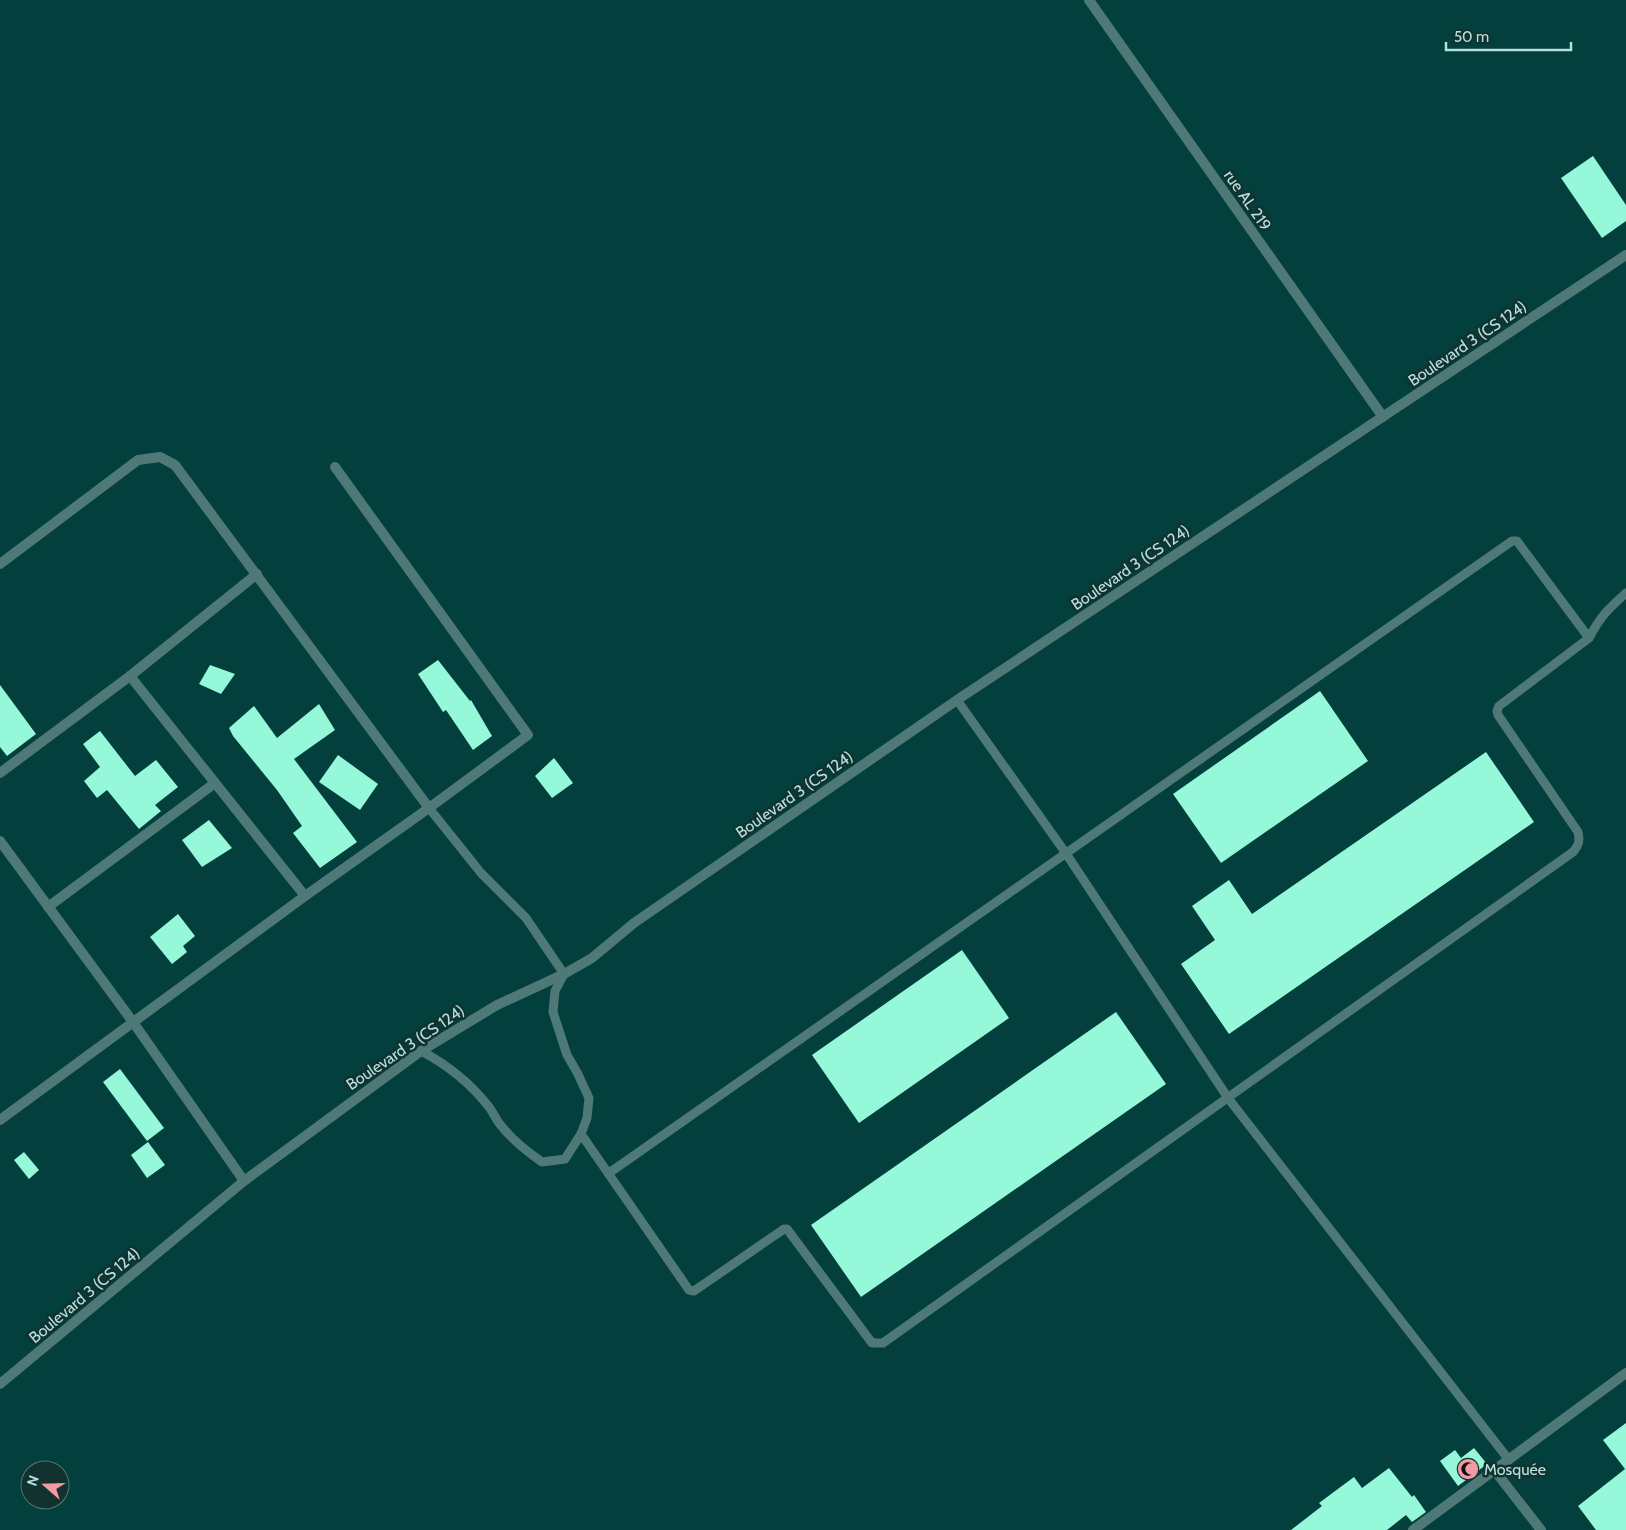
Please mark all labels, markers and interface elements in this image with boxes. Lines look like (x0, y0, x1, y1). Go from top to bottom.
scale bar (1446, 20, 1571, 52)
text: 50 m (1454, 28, 1489, 46)
street label: rue AL 219 (1220, 166, 1275, 234)
street label: Boulevard 3 (CS 124) (1405, 297, 1530, 390)
street label: Boulevard 3 (CS 124) (1068, 521, 1193, 614)
street label: Boulevard 3 (CS 124) (732, 747, 856, 842)
street label: Boulevard 3 (CS 124) (343, 1001, 468, 1094)
street label: Boulevard 3 (CS 124) (25, 1244, 143, 1347)
mosque icon: Mosquée (1456, 1457, 1480, 1481)
north arrow (20, 1460, 70, 1510)
place label: Mosquée (1484, 1460, 1546, 1479)
text: N (23, 1473, 43, 1488)

